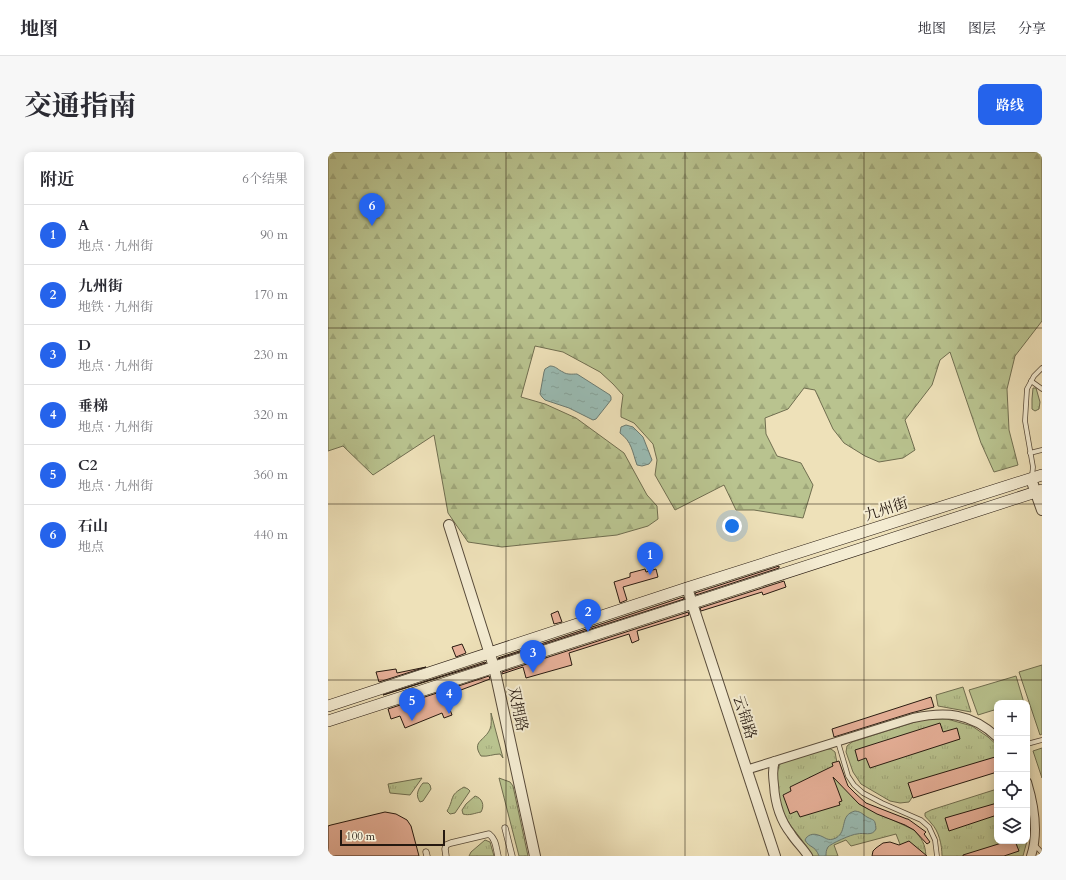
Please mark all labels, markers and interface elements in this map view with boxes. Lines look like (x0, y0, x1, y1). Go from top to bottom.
text: 地图 (20, 16, 58, 42)
text: 地图 (918, 19, 946, 38)
text: 图层 (968, 19, 996, 38)
text: 分享 (1018, 19, 1046, 38)
button: 路线 (978, 84, 1042, 125)
text: 交通指南 (24, 87, 136, 125)
text: 附近 (40, 168, 74, 191)
text: 6个结果 (242, 170, 288, 188)
pin: 6 (359, 193, 385, 226)
text: A (78, 215, 89, 235)
text: 1 (50, 226, 56, 244)
text: 90 m (260, 226, 288, 244)
text: 地点 · 九州街 (78, 237, 153, 255)
text: 九州街 (78, 276, 123, 296)
text: 2 (50, 286, 56, 304)
text: 170 m (254, 286, 288, 304)
text: 地铁 · 九州街 (78, 298, 153, 316)
text: D (78, 335, 91, 355)
text: 3 (50, 346, 56, 364)
text: 230 m (254, 346, 288, 364)
text: 地点 · 九州街 (78, 357, 153, 375)
text: 垂梯 (78, 396, 108, 416)
text: 4 (50, 406, 56, 424)
text: 320 m (254, 406, 288, 424)
text: 地点 · 九州街 (78, 418, 153, 436)
text: C2 (78, 455, 97, 475)
text: 5 (50, 466, 56, 484)
text: 360 m (254, 466, 288, 484)
text: 地点 · 九州街 (78, 477, 153, 495)
street label: 九州街 (862, 493, 910, 525)
text: 石山 (78, 516, 108, 536)
your location (722, 516, 742, 536)
text: 6 (50, 526, 56, 544)
text: 440 m (254, 526, 288, 544)
text: 地点 (78, 538, 104, 556)
pin: 1 (637, 542, 663, 575)
pin: 2 (575, 599, 601, 632)
pin: 3 (520, 640, 546, 673)
pin: 4 (436, 681, 462, 714)
street label: 双拥路 (504, 685, 532, 733)
pin: 5 (399, 688, 425, 721)
street label: 云锦路 (729, 693, 761, 741)
map controls (994, 700, 1030, 844)
button: + (994, 700, 1030, 736)
button: − (994, 736, 1030, 772)
button: locate (994, 772, 1030, 808)
button: layers (994, 808, 1030, 844)
scale bar (340, 828, 445, 847)
text: 100 m (346, 829, 375, 844)

